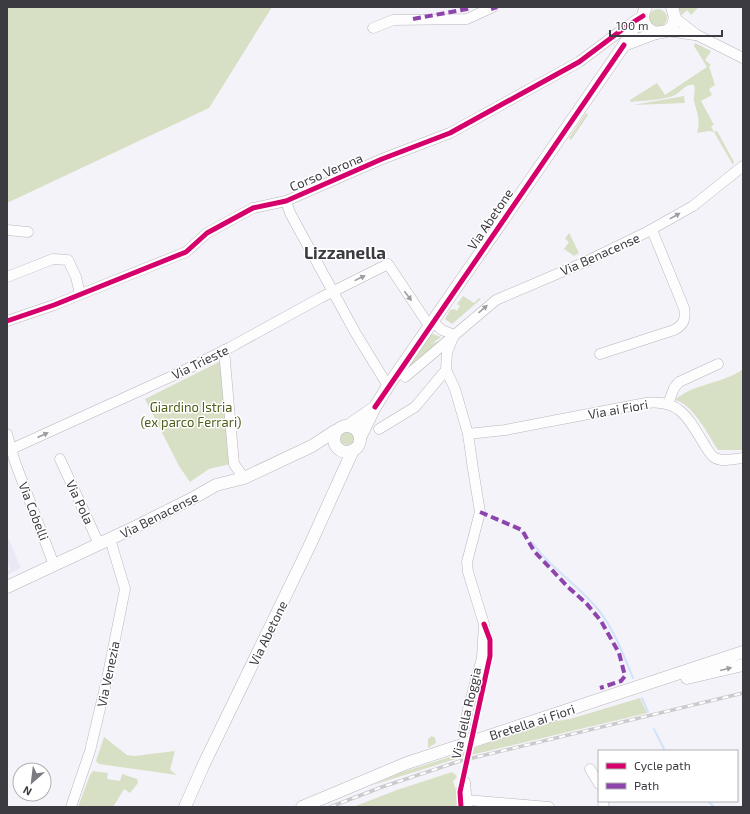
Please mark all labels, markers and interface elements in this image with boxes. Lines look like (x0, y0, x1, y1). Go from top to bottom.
scale bar (610, 12, 722, 38)
text: 100 m (616, 18, 648, 32)
street label: Corso Verona (287, 149, 365, 195)
street label: Via Abetone (464, 185, 516, 253)
one-way arrow (670, 213, 681, 220)
street label: Via Benacense (558, 229, 642, 279)
district label: Lizzanella (304, 242, 386, 262)
one-way arrow (355, 275, 366, 281)
one-way arrow (404, 291, 412, 301)
one-way arrow (478, 305, 489, 314)
street label: Via Trieste (169, 341, 231, 383)
street label: Via ai Fiori (587, 396, 649, 422)
park label: Giardino Istria (ex parco Ferrari) (140, 399, 242, 430)
one-way arrow (37, 432, 48, 438)
street label: Via Pola (63, 477, 97, 527)
street label: Via Cobelli (16, 480, 52, 542)
street label: Via Benacense (117, 489, 201, 541)
street label: Via Abetone (245, 598, 291, 668)
street label: Via Venezia (93, 640, 123, 708)
street label: Via della Roggia (448, 666, 484, 760)
one-way arrow (719, 666, 732, 672)
street label: Bretella ai Fiori (487, 701, 577, 743)
legend (598, 750, 738, 802)
text: Cycle path (634, 758, 691, 772)
north arrow (12, 762, 52, 802)
text: Path (634, 778, 659, 792)
text: N (20, 784, 34, 799)

